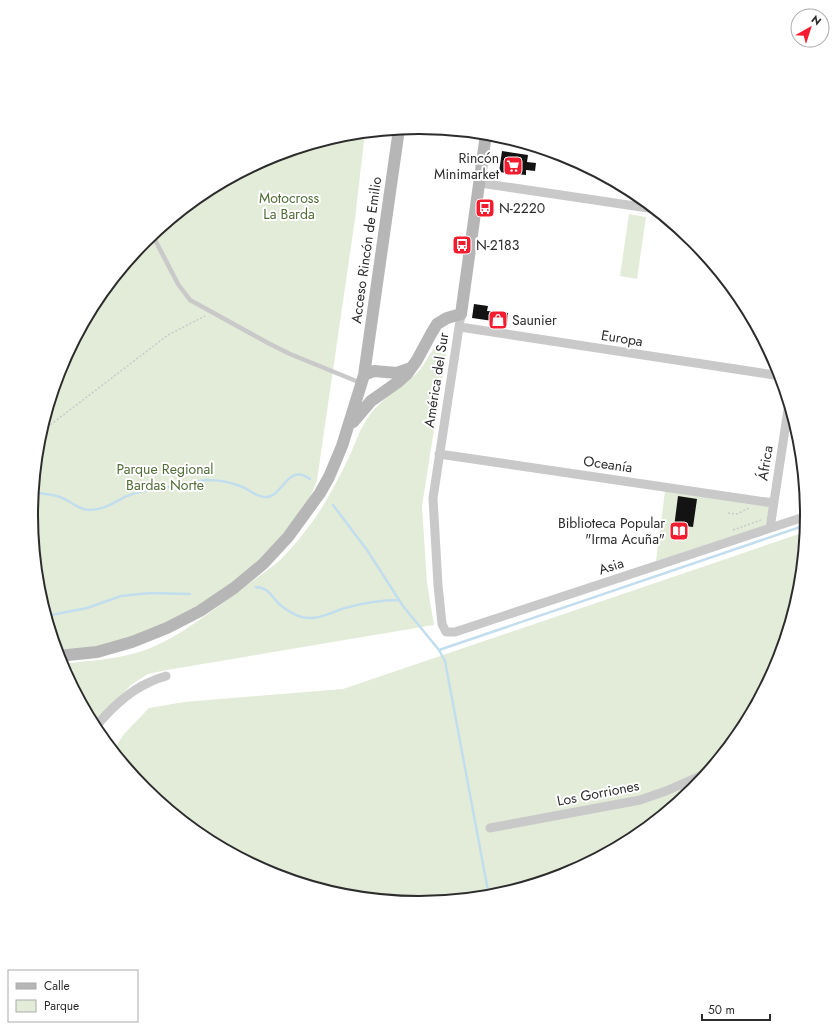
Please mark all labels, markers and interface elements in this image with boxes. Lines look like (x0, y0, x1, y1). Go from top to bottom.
north arrow (790, 8, 830, 48)
text: N (808, 11, 825, 29)
place label: Rincón Minimarket (434, 148, 500, 184)
supermarket icon: Rincón Minimarket (502, 155, 524, 177)
street label: Acceso Rincón de Emilio (346, 175, 386, 325)
park label: Motocross La Barda (259, 188, 319, 224)
bus stop icon: N-2220 (474, 197, 496, 219)
place label: N-2220 (499, 198, 545, 218)
bus stop icon: N-2183 (451, 234, 473, 256)
place label: N-2183 (476, 235, 520, 255)
shop icon: Saunier (487, 309, 509, 331)
place label: Saunier (512, 310, 557, 330)
street label: Europa (600, 325, 644, 351)
street label: América del Sur (419, 331, 453, 429)
street label: África (752, 444, 778, 482)
street label: Oceanía (582, 451, 634, 477)
park label: Parque Regional Bardas Norte (117, 459, 213, 495)
place label: Biblioteca Popular "Irma Acuña" (558, 513, 665, 549)
library icon: Biblioteca Popular "Irma Acuña" (668, 520, 690, 542)
street label: Asia (596, 553, 626, 579)
street label: Los Gorriones (555, 775, 641, 811)
legend (8, 970, 138, 1022)
text: Calle (44, 977, 70, 995)
scale bar (702, 996, 770, 1022)
text: Parque (44, 997, 79, 1015)
text: 50 m (708, 1001, 735, 1019)

